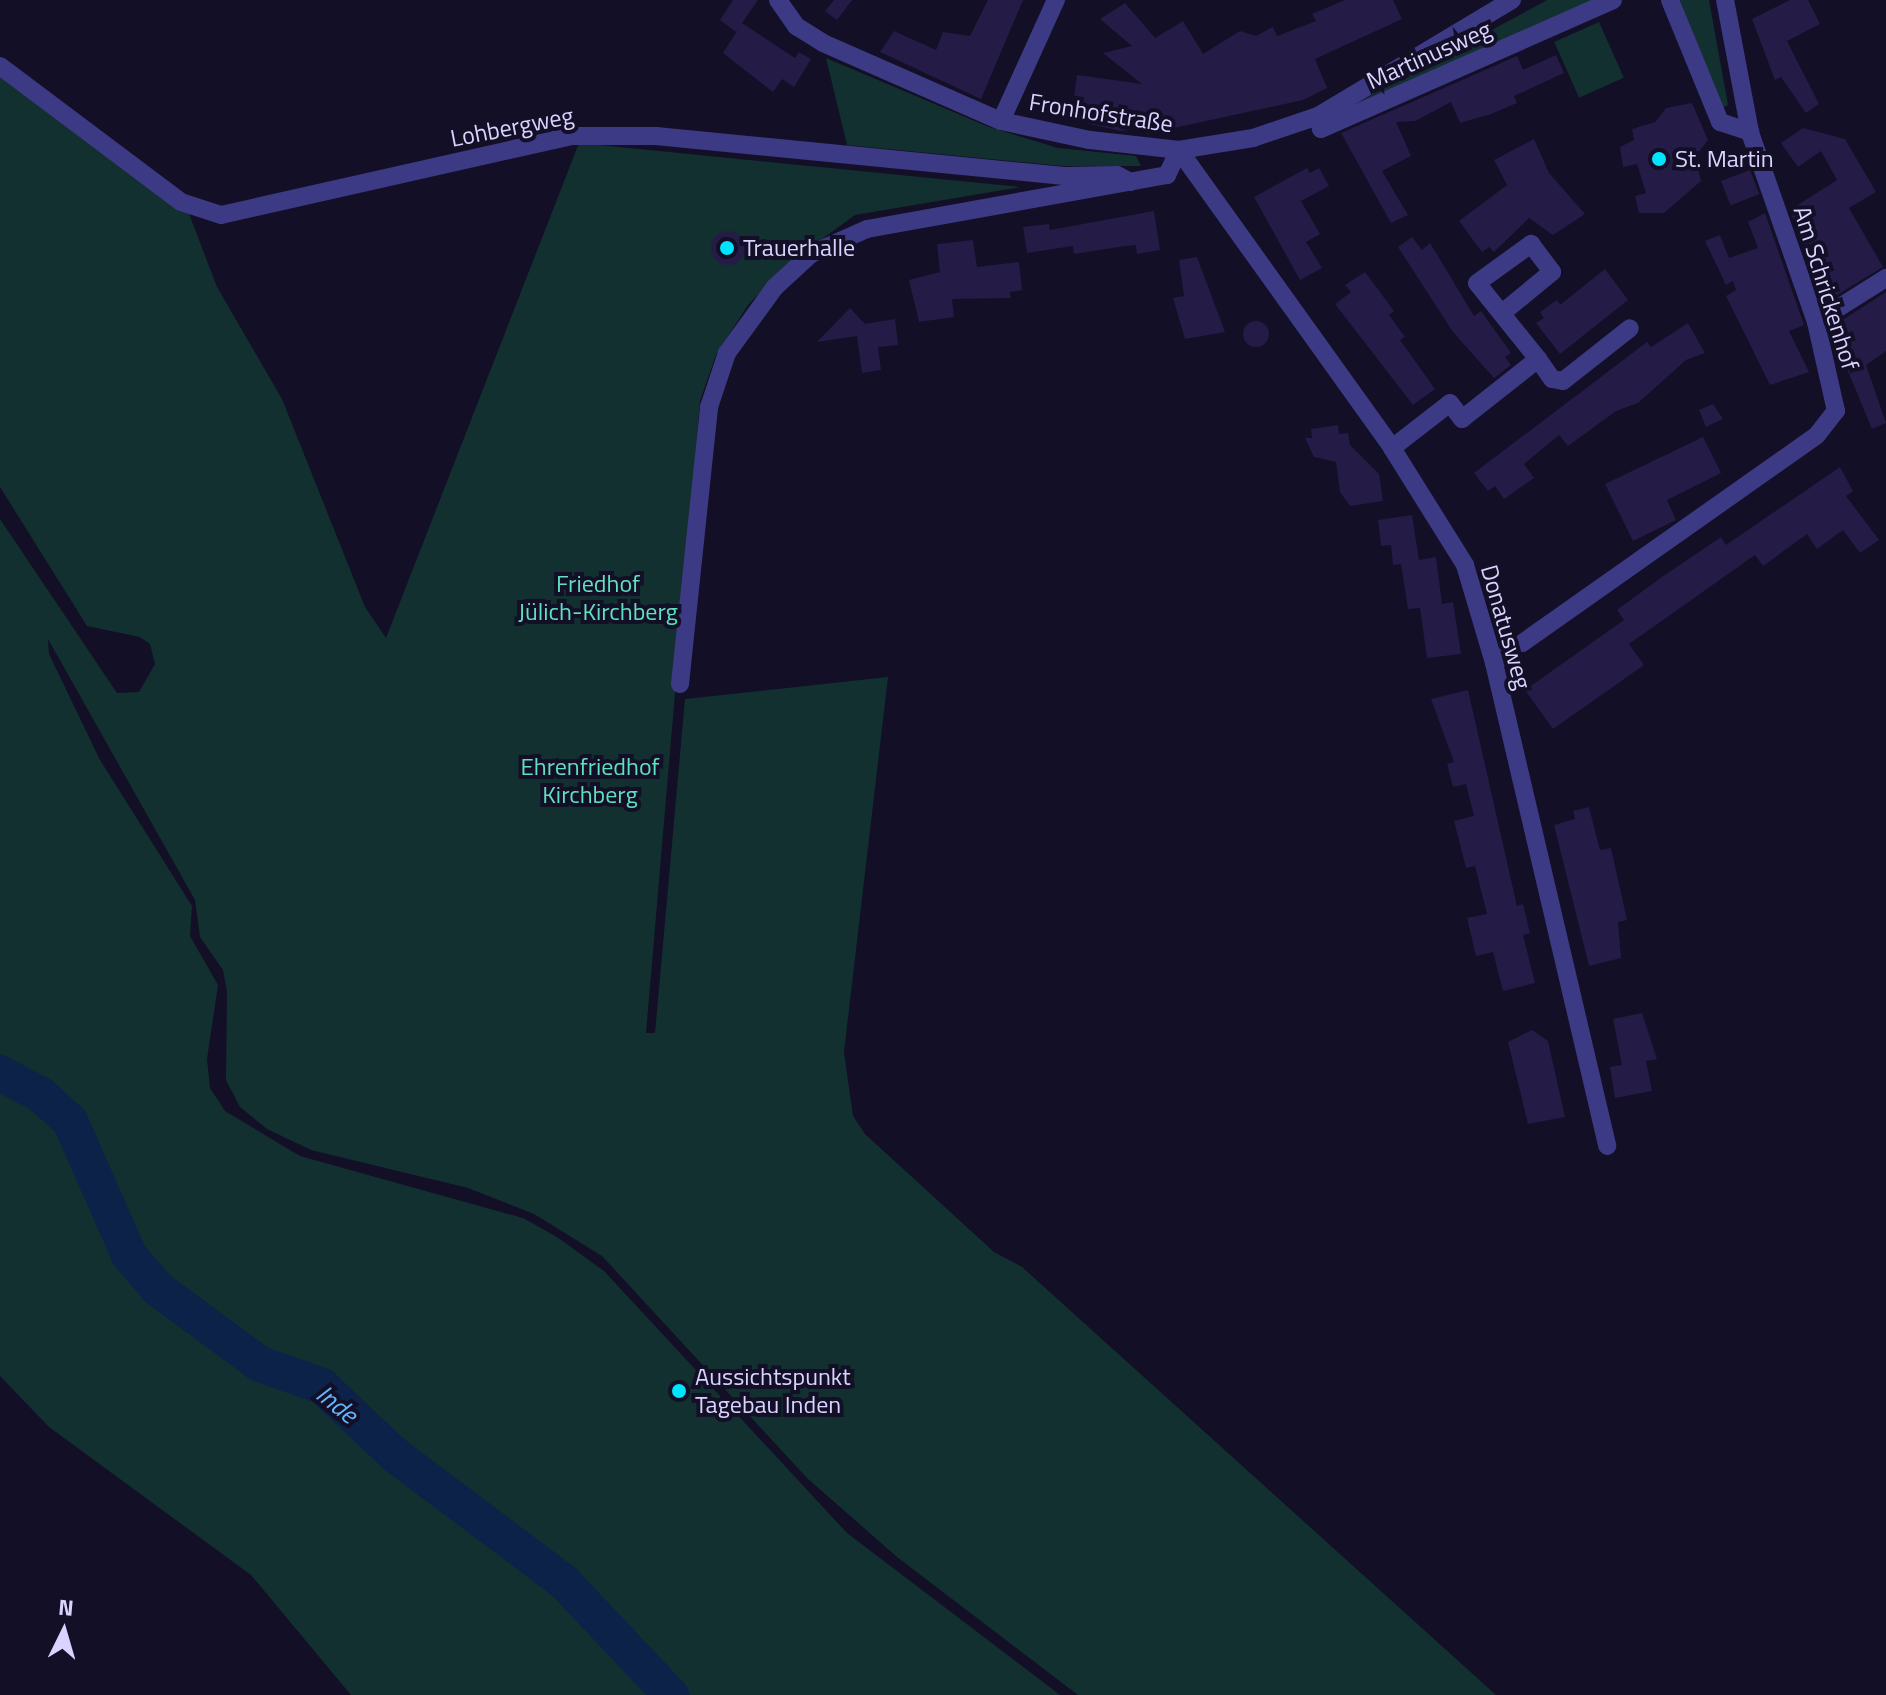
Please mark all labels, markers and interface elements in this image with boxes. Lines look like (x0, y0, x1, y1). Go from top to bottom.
street label: Martinusweg (1362, 15, 1496, 95)
street label: Fronhofstraße (1027, 87, 1175, 139)
street label: Lohbergweg (448, 101, 576, 153)
place label: St. Martin (1675, 145, 1774, 173)
marker: St. Martin (1650, 150, 1668, 168)
street label: Am Schrickenhof (1787, 203, 1865, 373)
place label: Trauerhalle (743, 234, 855, 262)
marker: Trauerhalle (718, 239, 736, 257)
street label: Donatusweg (1475, 562, 1537, 692)
park label: Friedhof Jülich-Kirchberg (518, 570, 678, 626)
park label: Ehrenfriedhof Kirchberg (520, 753, 660, 809)
place label: Aussichtspunkt Tagebau Inden (695, 1363, 851, 1419)
water label: Inde (310, 1378, 364, 1430)
marker: Aussichtspunkt Tagebau Inden (670, 1382, 688, 1400)
text: N (57, 1589, 75, 1625)
north arrow (24, 1591, 104, 1671)

